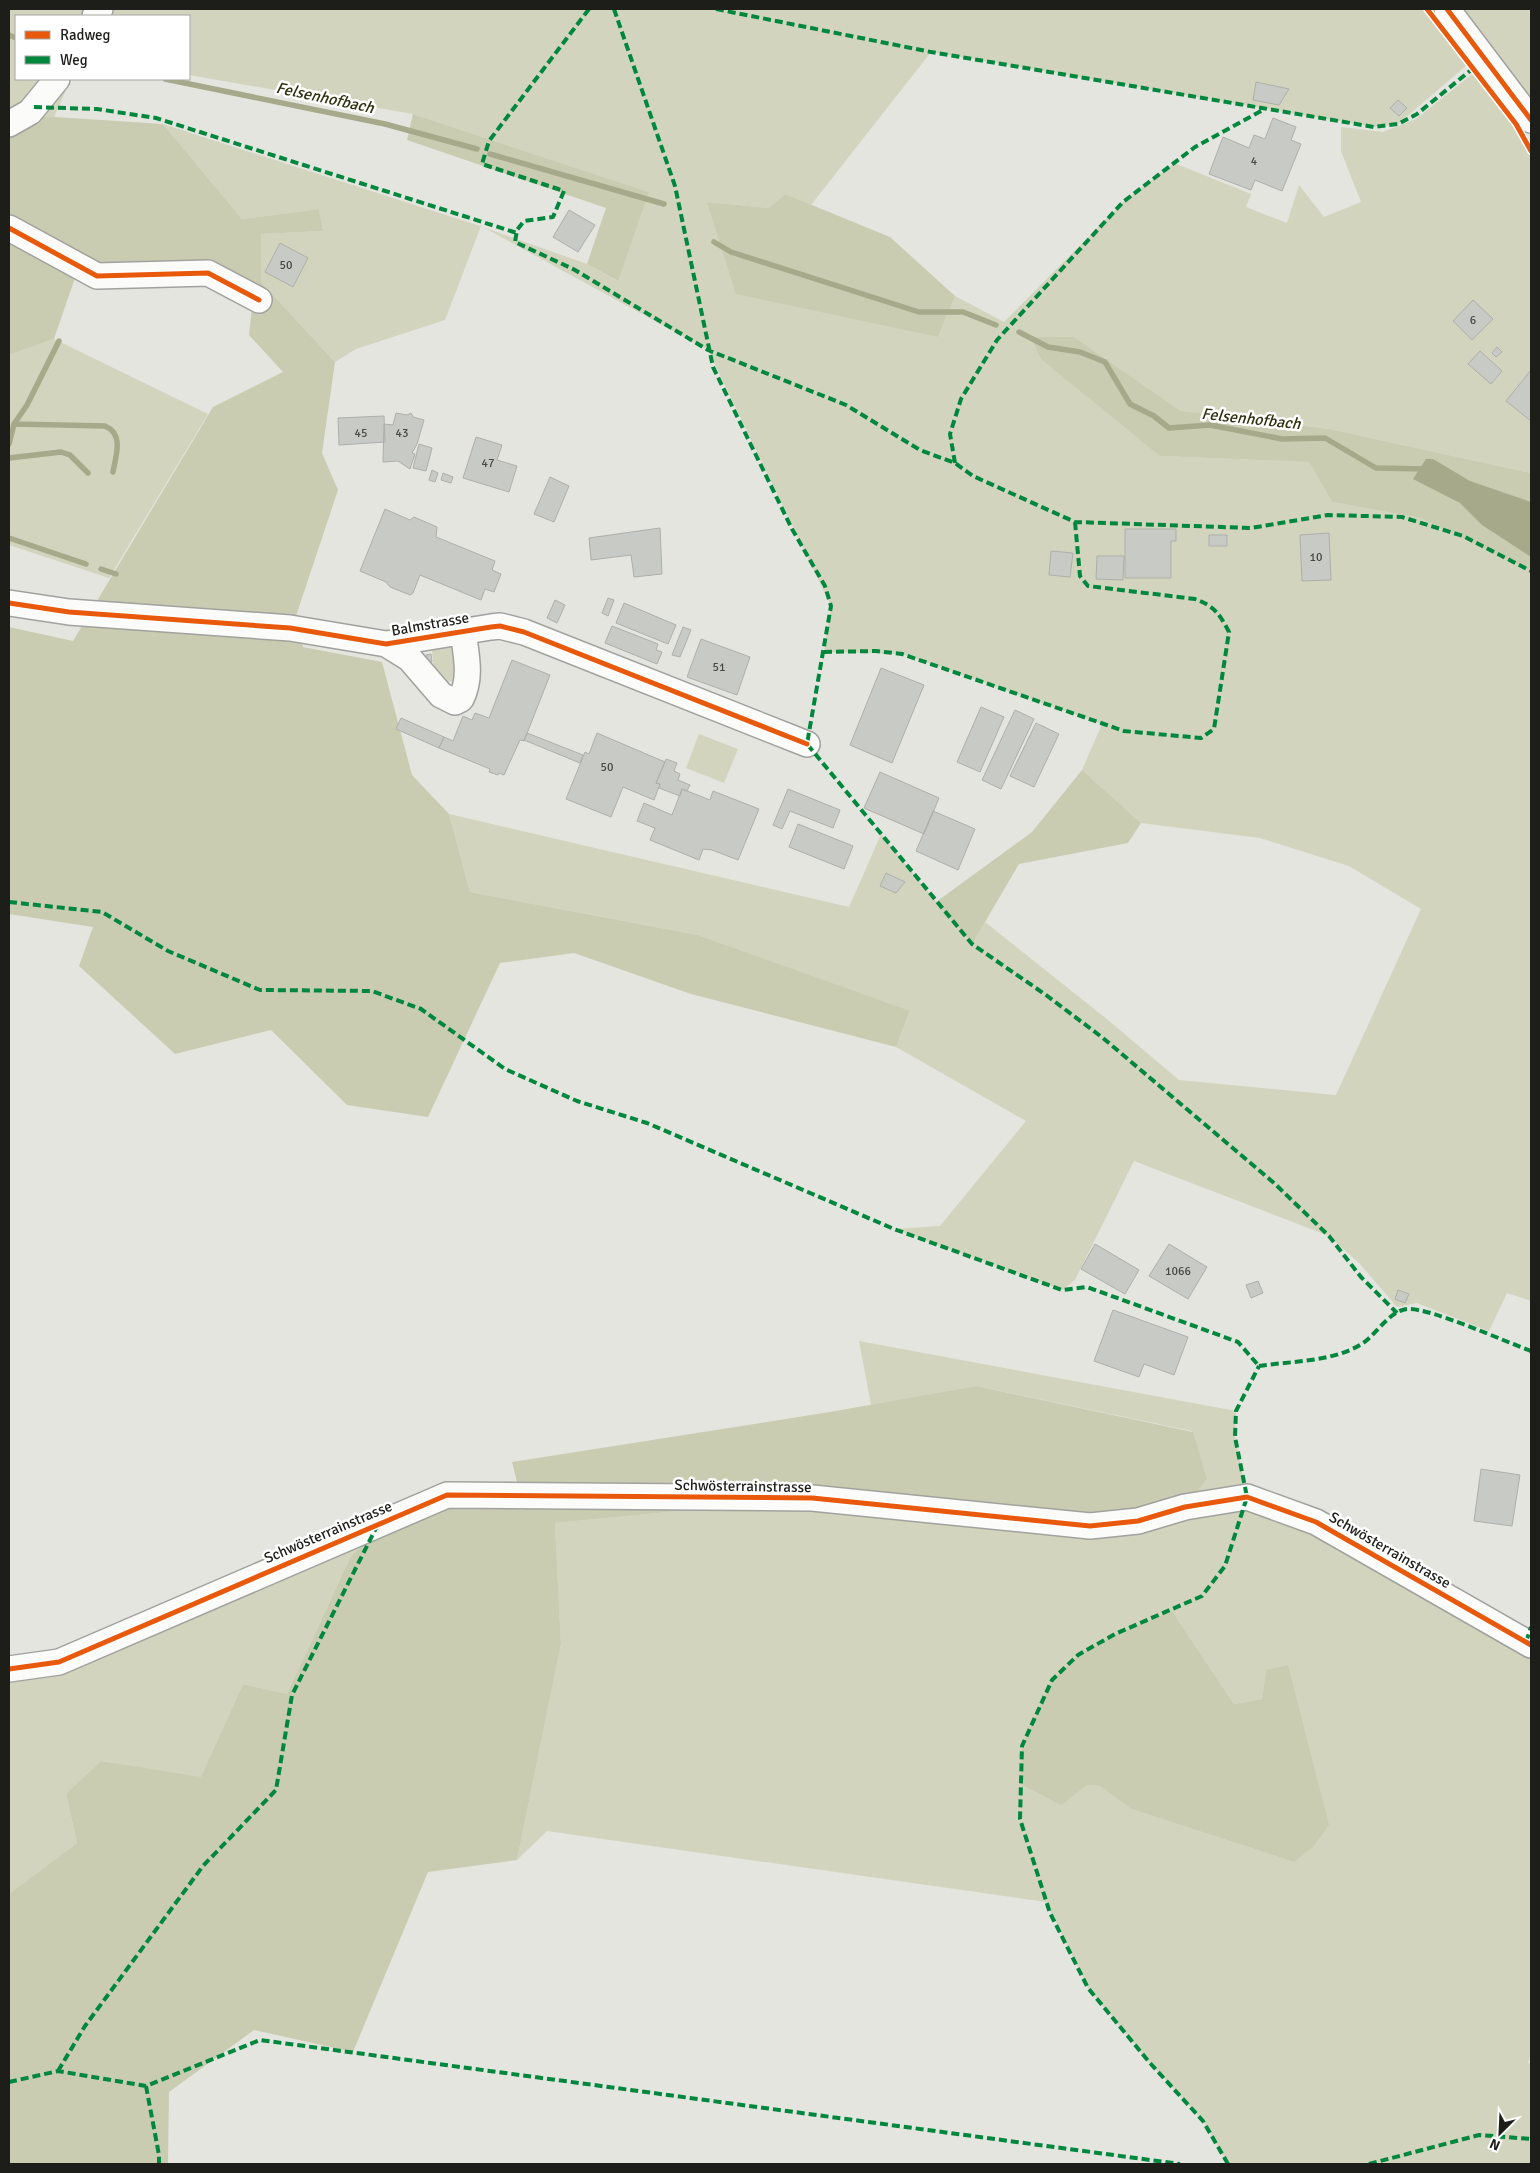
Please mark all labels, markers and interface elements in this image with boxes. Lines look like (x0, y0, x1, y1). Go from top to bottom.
legend (15, 15, 190, 80)
text: Radweg (60, 26, 111, 44)
text: Weg (60, 51, 88, 69)
water label: Felsenhofbach (274, 78, 377, 118)
house number: 4 (1251, 154, 1258, 169)
house number: 50 (280, 258, 292, 273)
house number: 6 (1470, 313, 1476, 328)
water label: Felsenhofbach (1201, 404, 1303, 434)
house number: 45 (355, 426, 367, 441)
house number: 43 (396, 426, 408, 441)
house number: 47 (482, 456, 494, 471)
house number: 10 (1310, 550, 1322, 565)
street label: Balmstrasse (390, 608, 470, 640)
house number: 51 (713, 660, 725, 675)
house number: 50 (601, 760, 613, 775)
house number: 1066 (1165, 1264, 1191, 1279)
street label: Schwösterrainstrasse (674, 1476, 812, 1496)
street label: Schwösterrainstrasse (261, 1497, 395, 1567)
street label: Schwösterrainstrasse (1326, 1508, 1454, 1592)
north arrow (1475, 2108, 1525, 2158)
text: N (1487, 2135, 1503, 2154)

